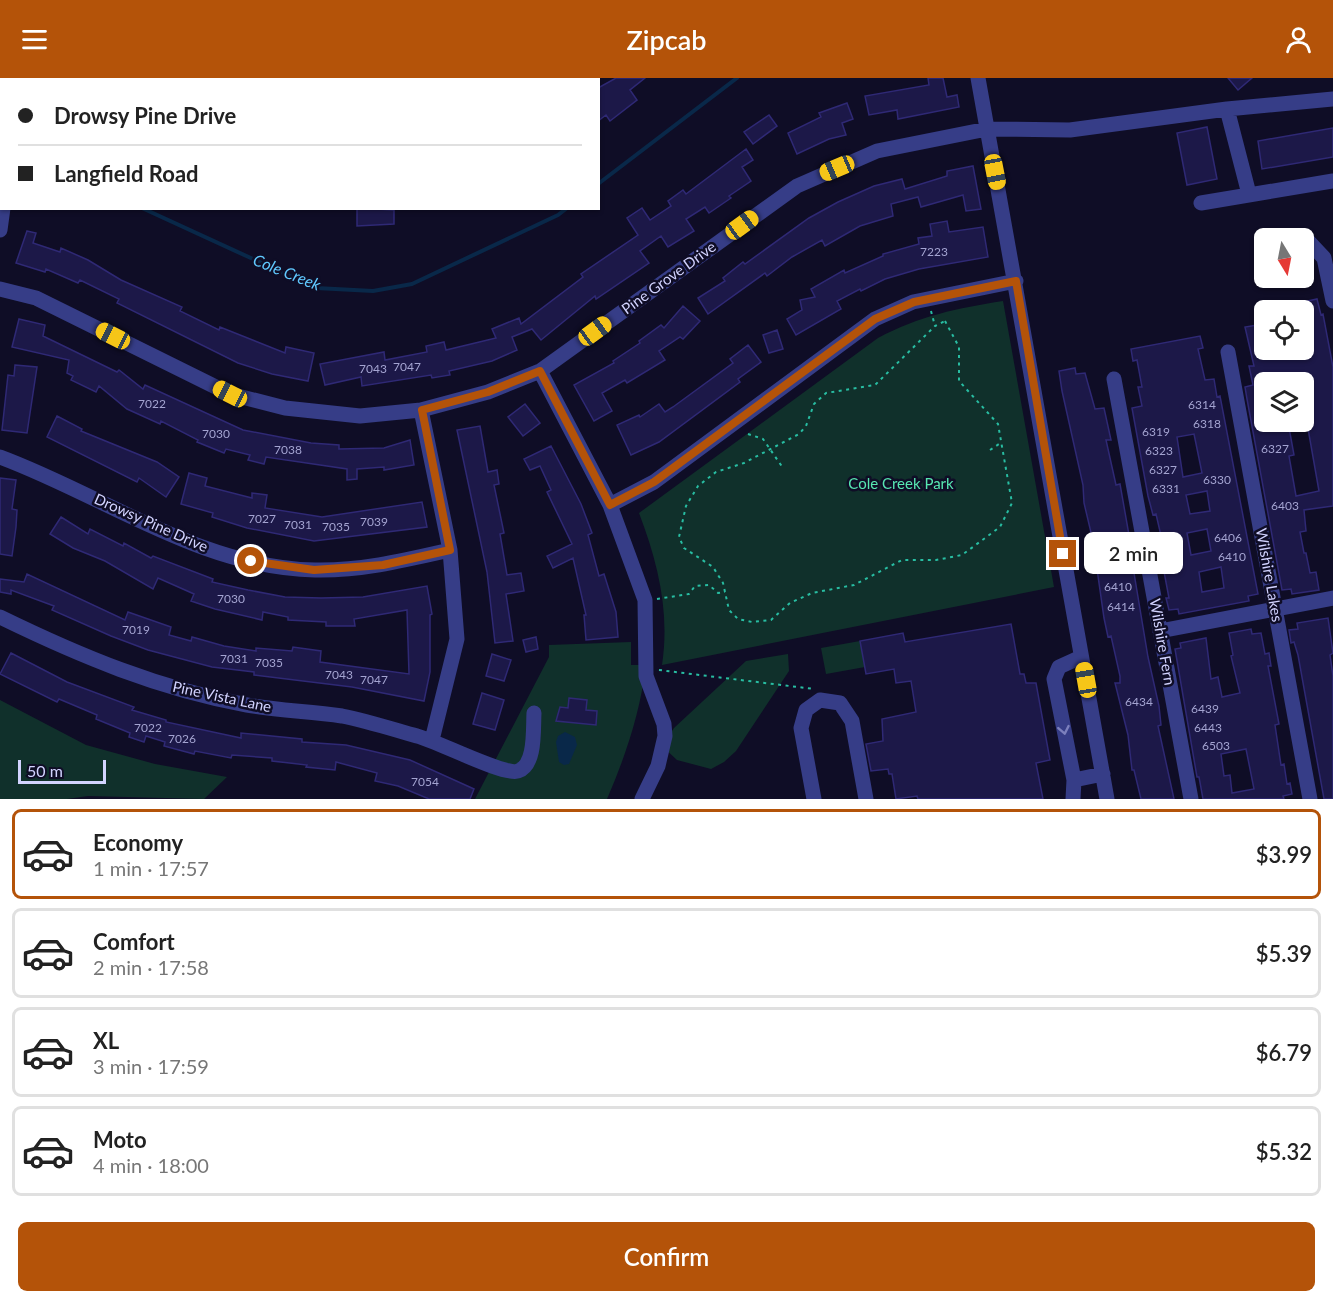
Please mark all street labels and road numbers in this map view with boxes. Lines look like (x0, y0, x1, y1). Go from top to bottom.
street label: Pine Grove Drive (618, 237, 719, 317)
street label: Drowsy Pine Drive (92, 489, 211, 555)
street label: Wilshire Lakes (1253, 527, 1287, 623)
street label: Wilshire Fern (1147, 597, 1179, 687)
street label: Pine Vista Lane (171, 677, 273, 715)

